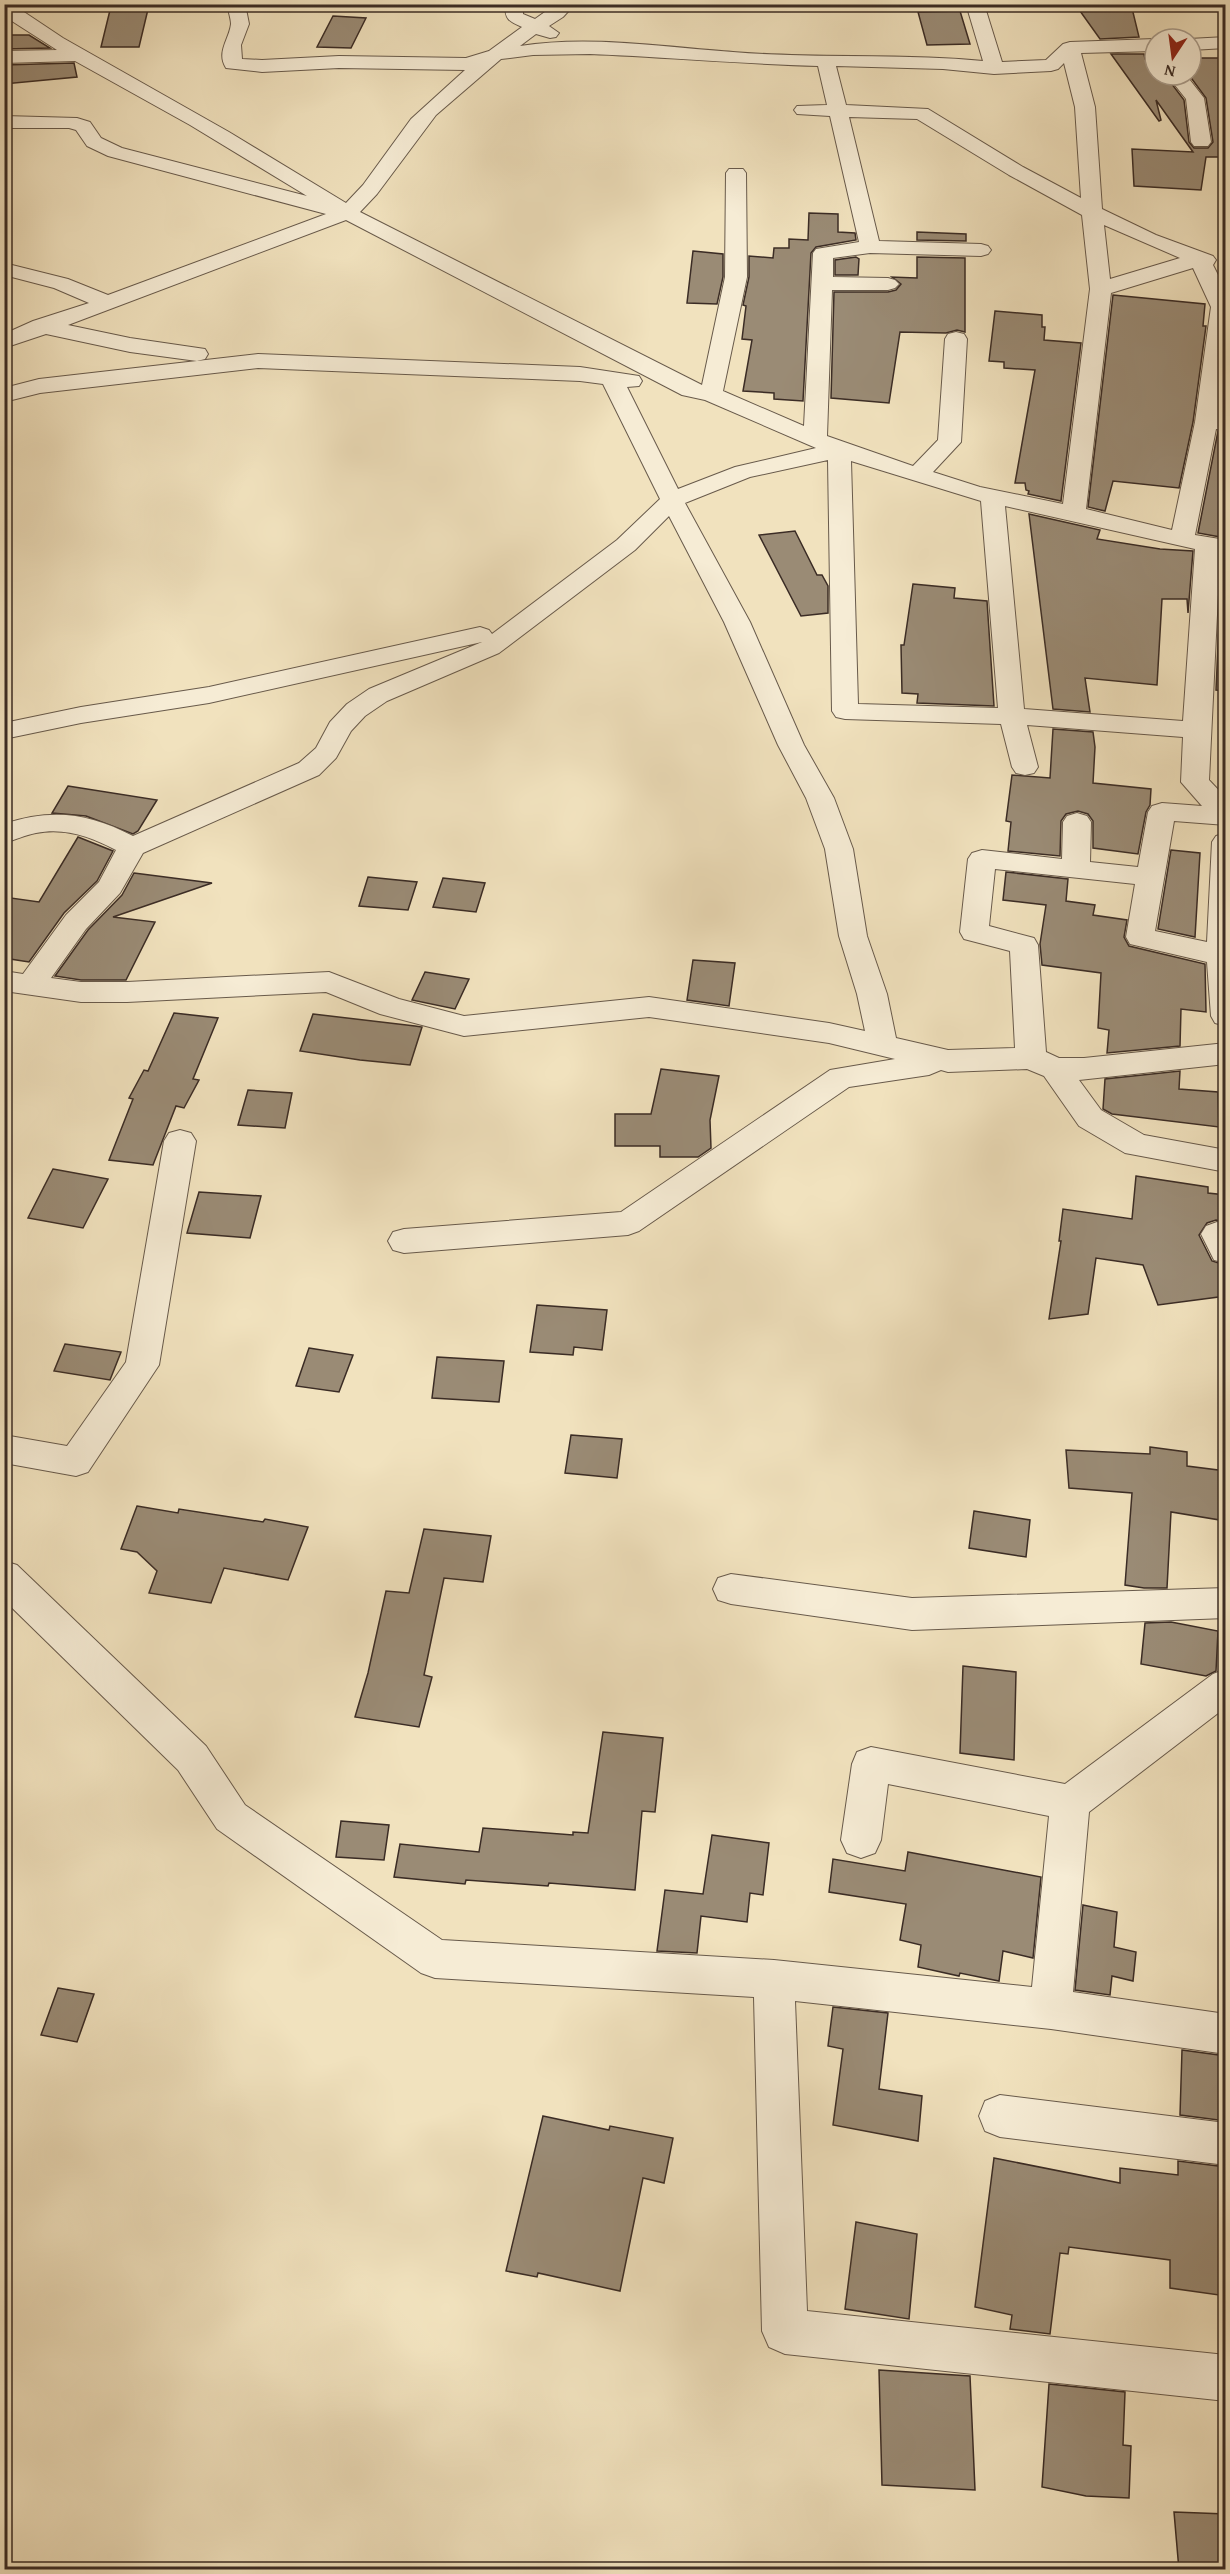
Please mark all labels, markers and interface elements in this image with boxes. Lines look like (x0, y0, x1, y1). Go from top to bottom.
north arrow (1143, 27, 1203, 87)
text: N (1161, 59, 1178, 85)

